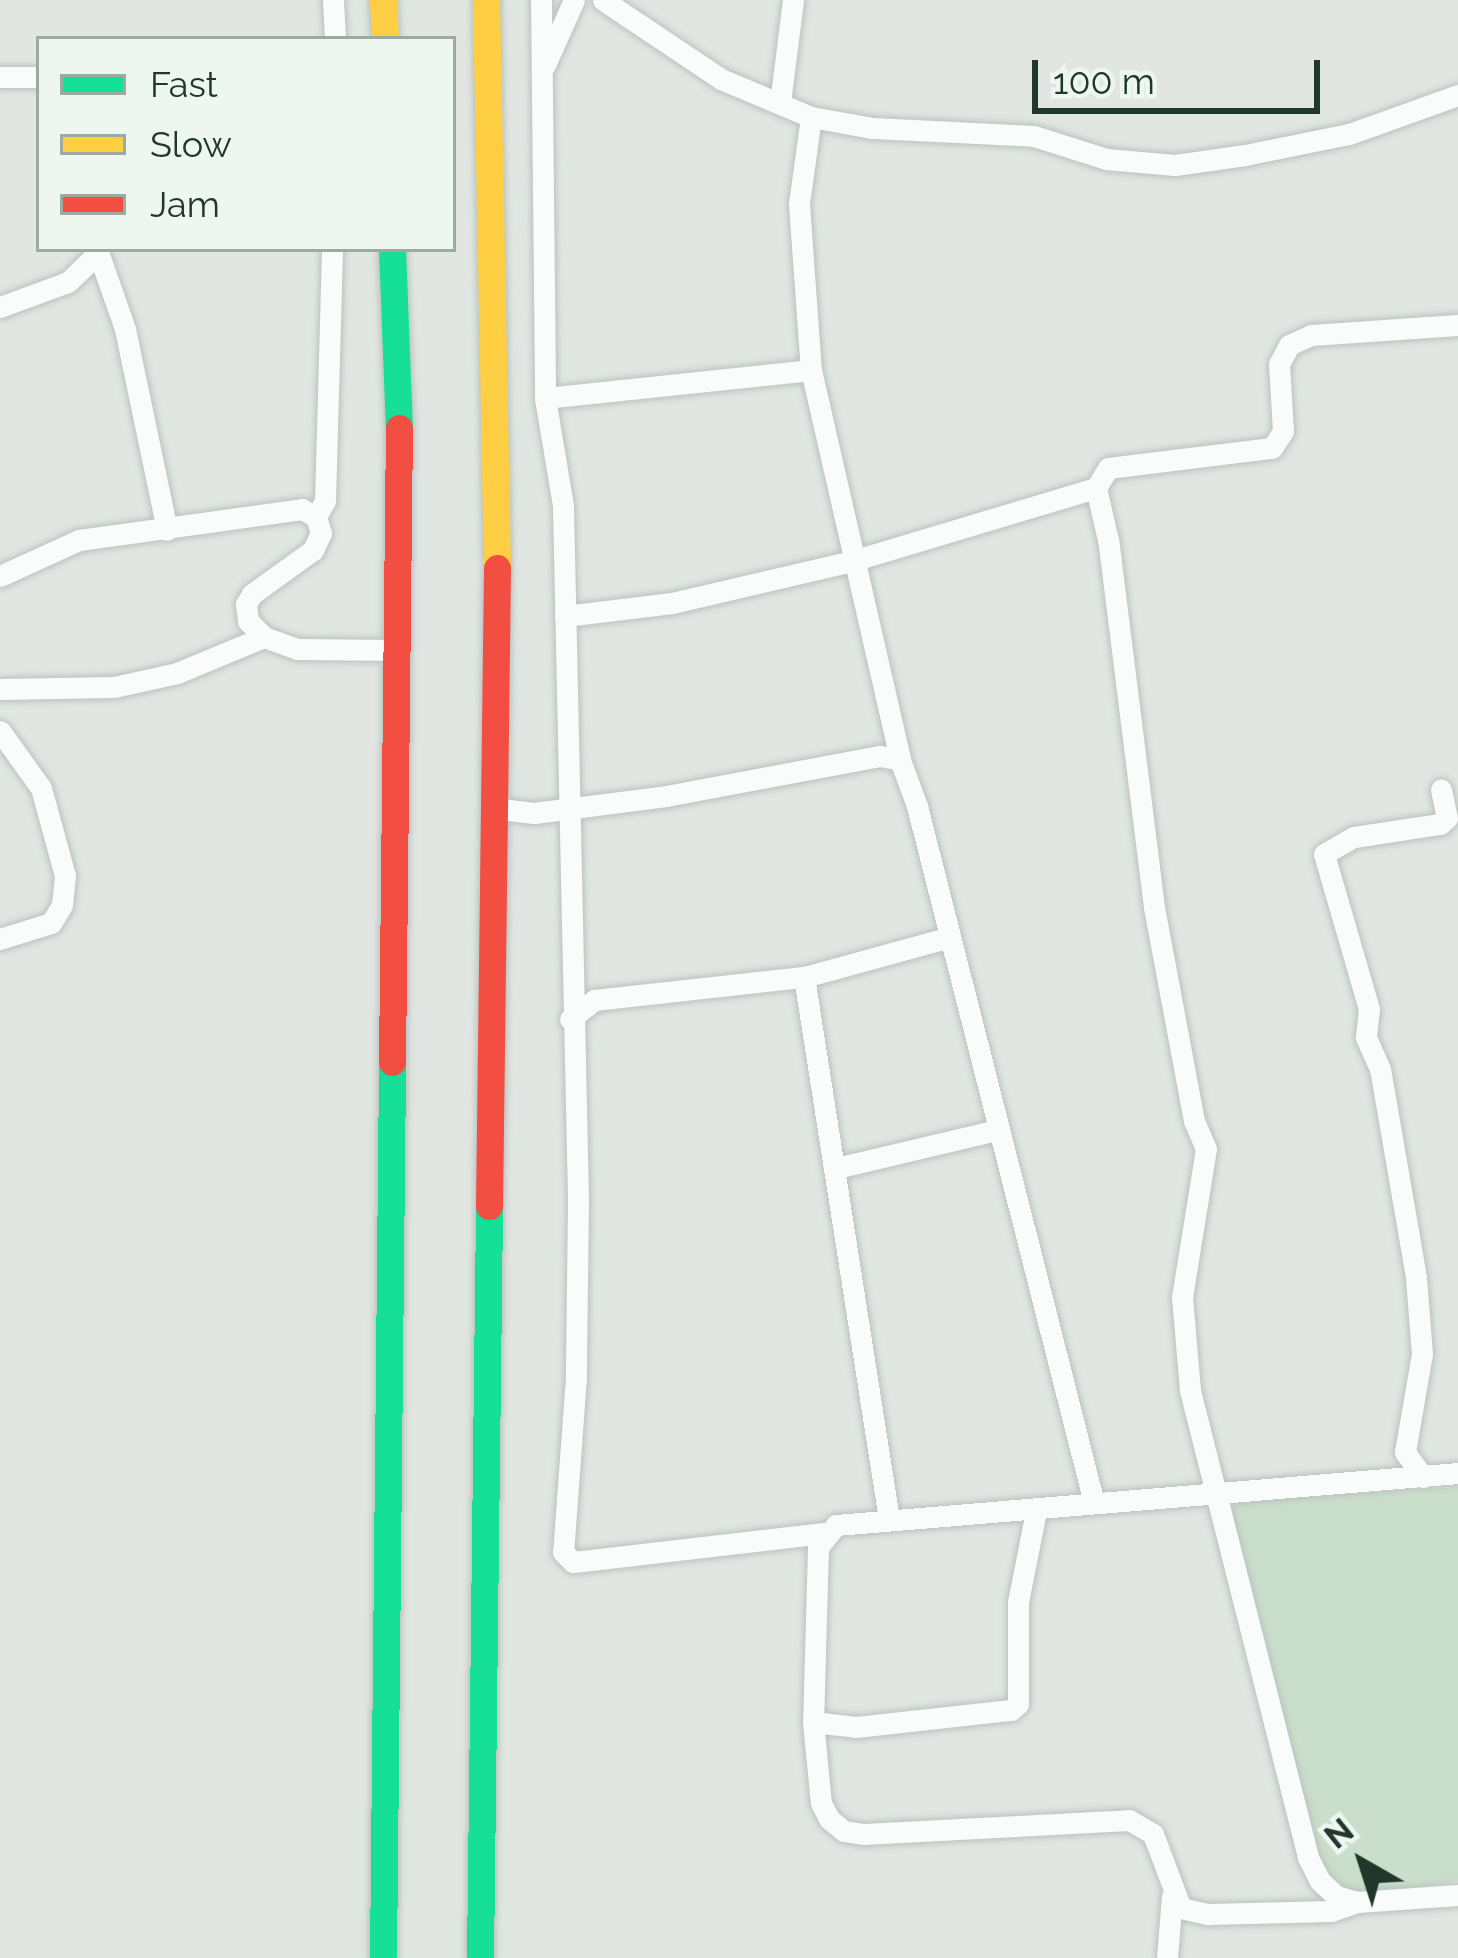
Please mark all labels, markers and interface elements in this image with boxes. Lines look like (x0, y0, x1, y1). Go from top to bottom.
legend (36, 36, 456, 252)
scale bar (1038, 36, 1326, 110)
text: 100 m (1053, 60, 1155, 102)
text: Fast (150, 63, 218, 105)
text: Slow (150, 123, 232, 165)
text: Jam (150, 183, 220, 225)
north arrow (1302, 1802, 1422, 1922)
text: N (1317, 1811, 1361, 1857)

